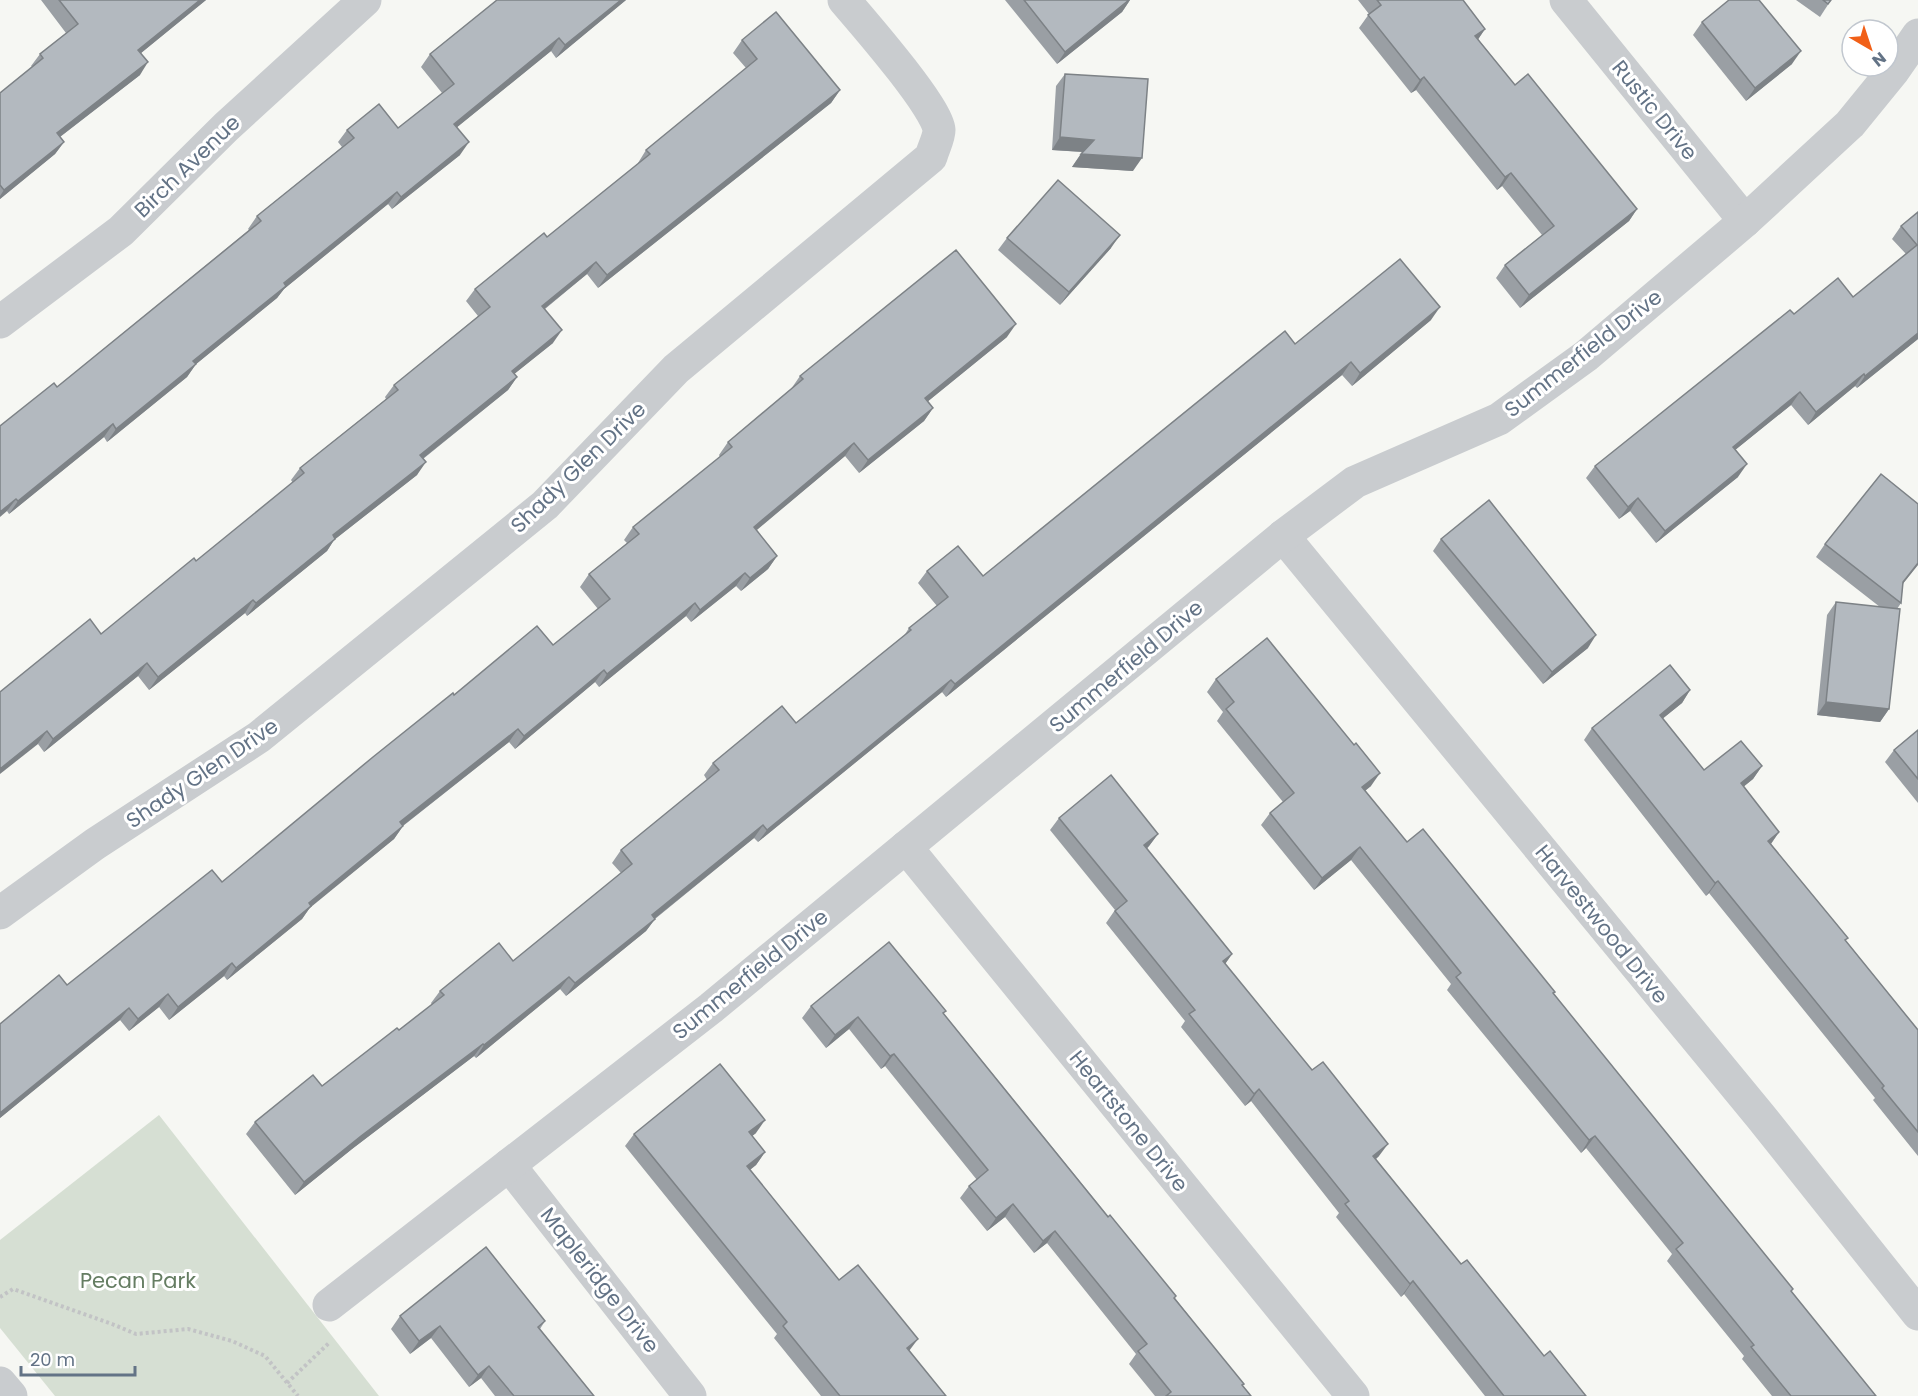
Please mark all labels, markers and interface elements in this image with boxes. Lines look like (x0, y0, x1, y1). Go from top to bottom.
north arrow (1840, 18, 1900, 78)
text: N (1867, 47, 1891, 72)
street label: Rustic Drive (1606, 54, 1704, 166)
street label: Birch Avenue (128, 108, 246, 224)
street label: Summerfield Drive (1498, 282, 1668, 424)
street label: Shady Glen Drive (504, 395, 652, 539)
street label: Summerfield Drive (1043, 593, 1209, 739)
street label: Shady Glen Drive (120, 711, 284, 835)
street label: Harvestwood Drive (1529, 839, 1675, 1009)
street label: Summerfield Drive (666, 902, 834, 1046)
street label: Heartstone Drive (1063, 1044, 1195, 1198)
street label: Mapleridge Drive (534, 1201, 666, 1359)
park label: Pecan Park (80, 1266, 196, 1295)
scale bar (21, 1339, 135, 1377)
text: 20 m (30, 1347, 75, 1372)

